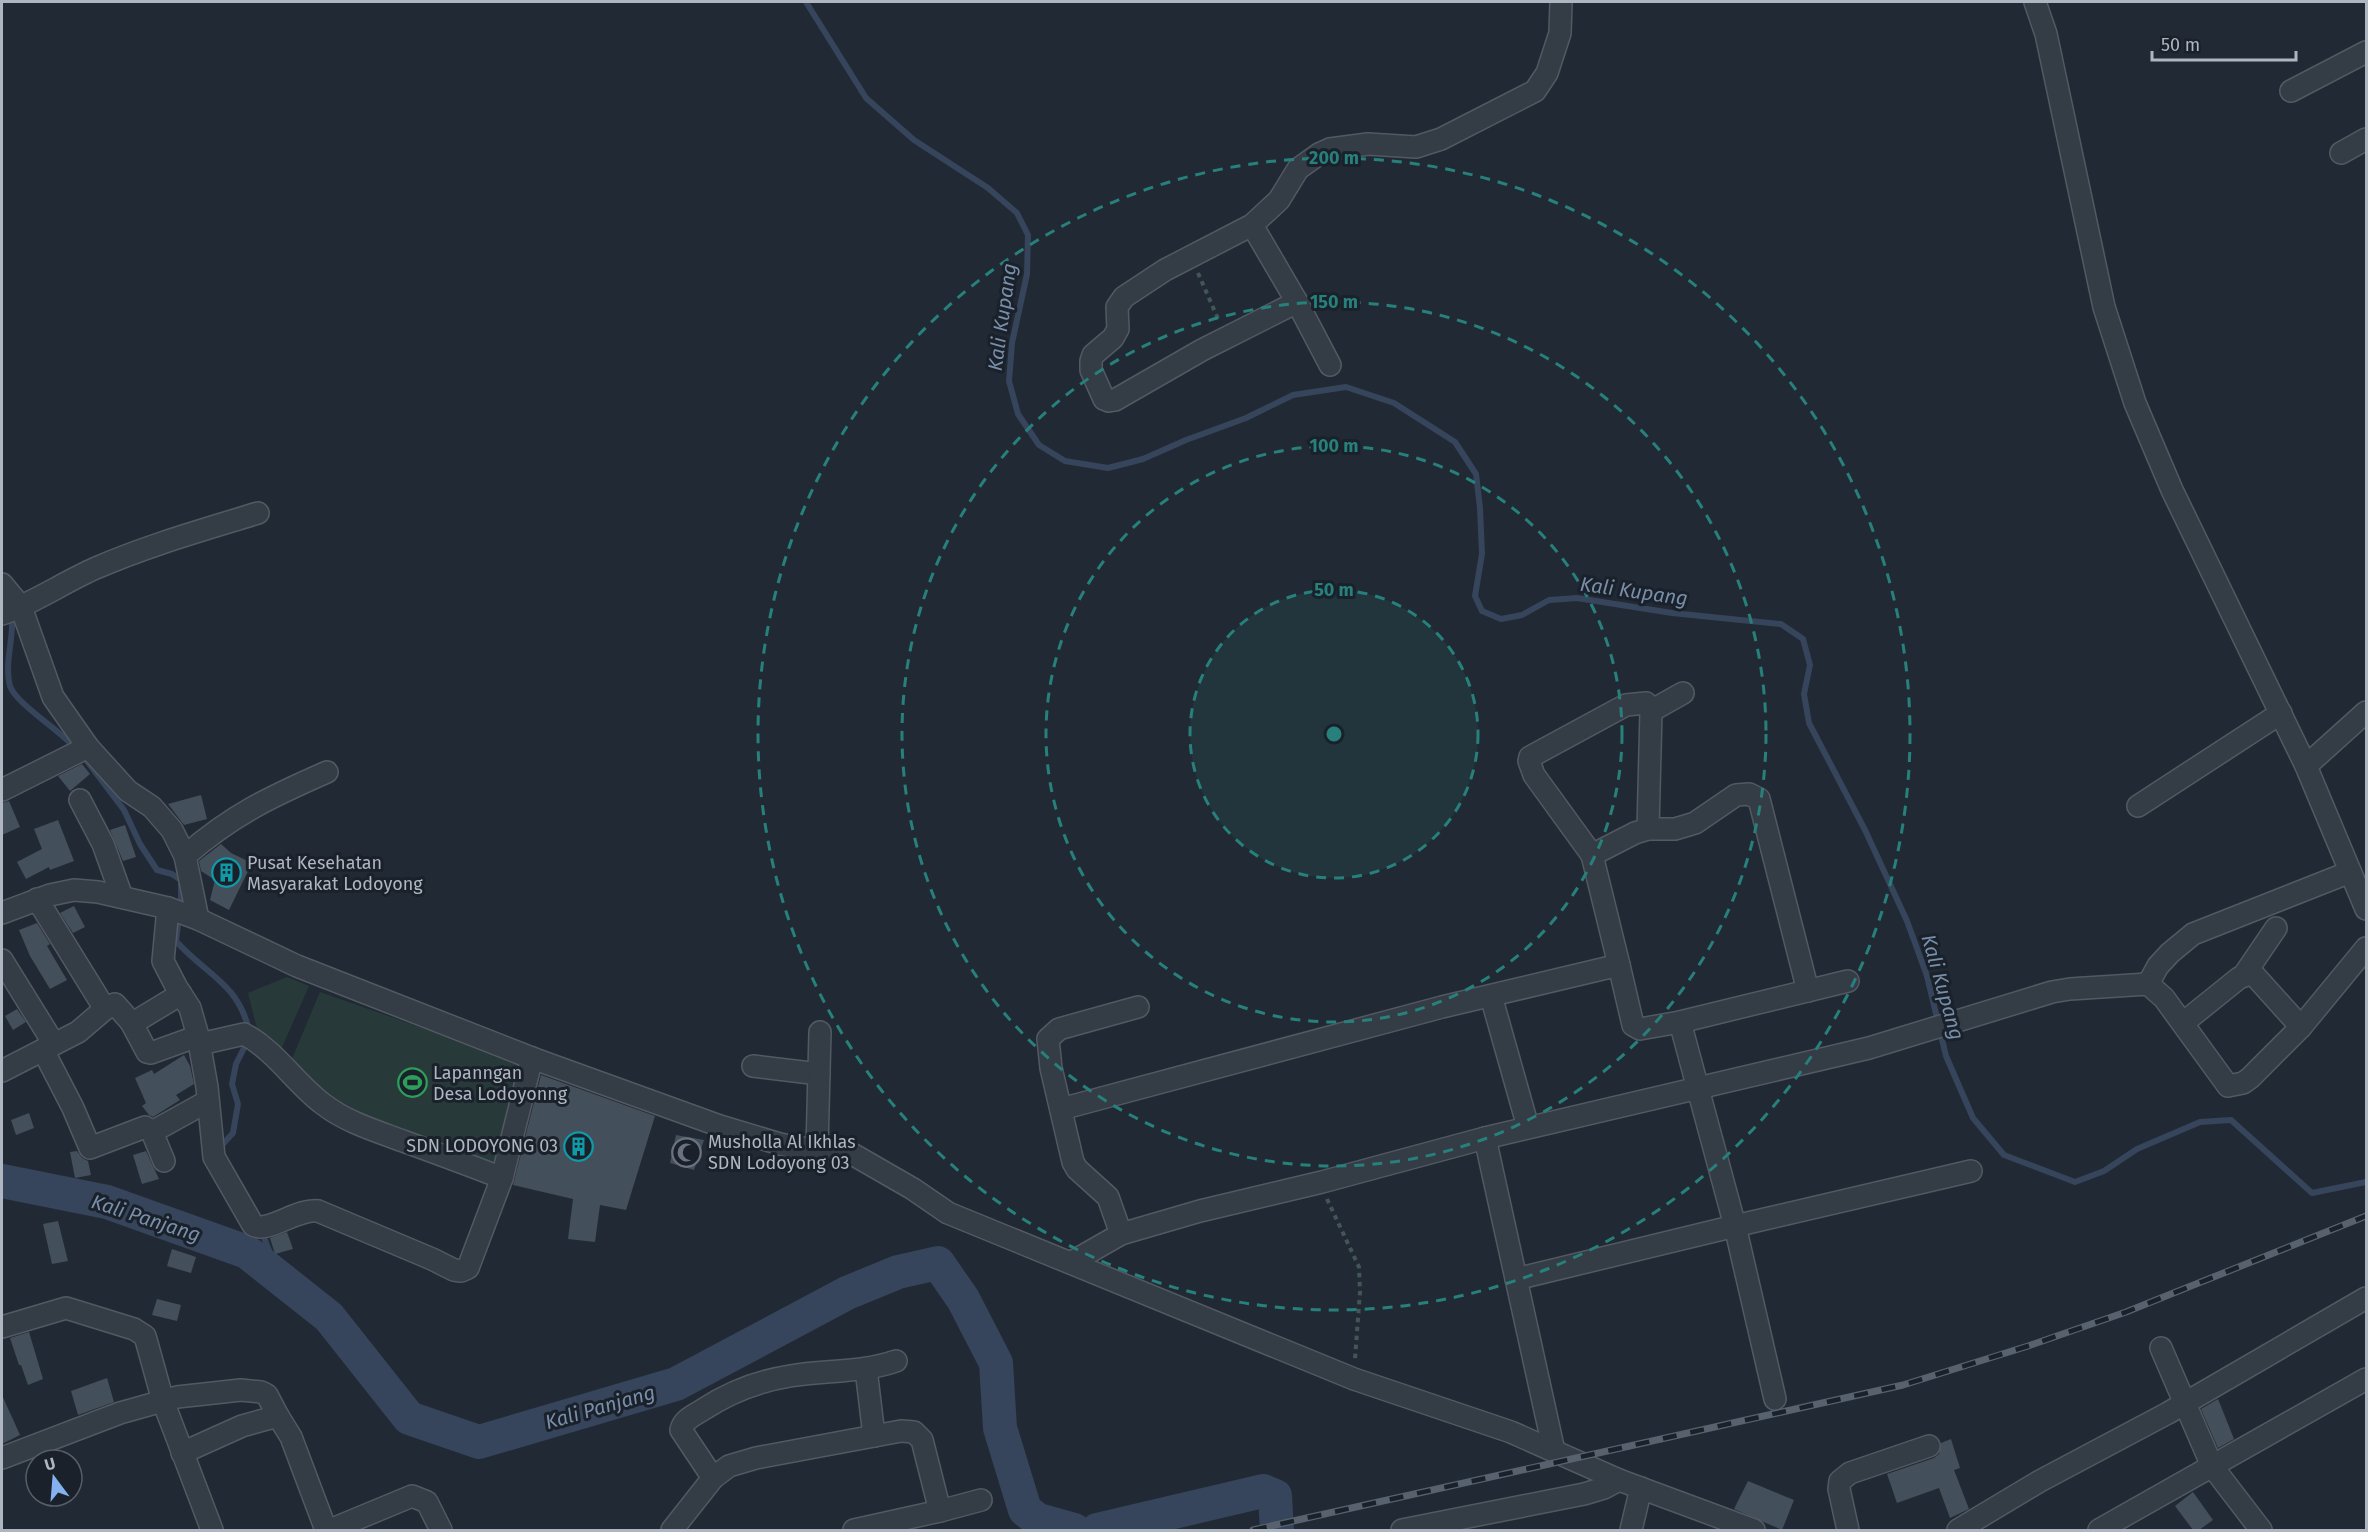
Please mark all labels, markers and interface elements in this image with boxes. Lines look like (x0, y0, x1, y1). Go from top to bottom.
scale bar (2152, 24, 2296, 62)
text: 50 m (2161, 34, 2200, 56)
text: 200 m (1309, 147, 1359, 169)
water label: Kali Kupang (983, 262, 1021, 372)
text: 150 m (1310, 291, 1358, 313)
text: 100 m (1310, 435, 1358, 457)
water label: Kali Kupang (1579, 572, 1689, 610)
text: 50 m (1314, 579, 1354, 601)
centre of rings (1324, 724, 1344, 744)
place label: Pusat Kesehatan Masyarakat Lodoyong (247, 852, 423, 895)
building icon: Pusat Kesehatan Masyarakat Lodoyong (210, 857, 242, 889)
water label: Kali Kupang (1917, 932, 1969, 1042)
place label: Lapanngan Desa Lodoyonng (433, 1062, 568, 1105)
sports icon: Lapanngan Desa Lodoyonng (396, 1067, 428, 1099)
building icon: SDN LODOYONG 03 (563, 1130, 595, 1162)
place label: Musholla Al Ikhlas SDN Lodoyong 03 (708, 1131, 856, 1174)
place label: SDN LODOYONG 03 (406, 1135, 558, 1157)
mosque icon: Musholla Al Ikhlas SDN Lodoyong 03 (671, 1136, 703, 1168)
water label: Kali Panjang (88, 1189, 204, 1247)
water label: Kali Panjang (542, 1380, 658, 1434)
north arrow (24, 1448, 84, 1508)
text: U (42, 1453, 58, 1475)

